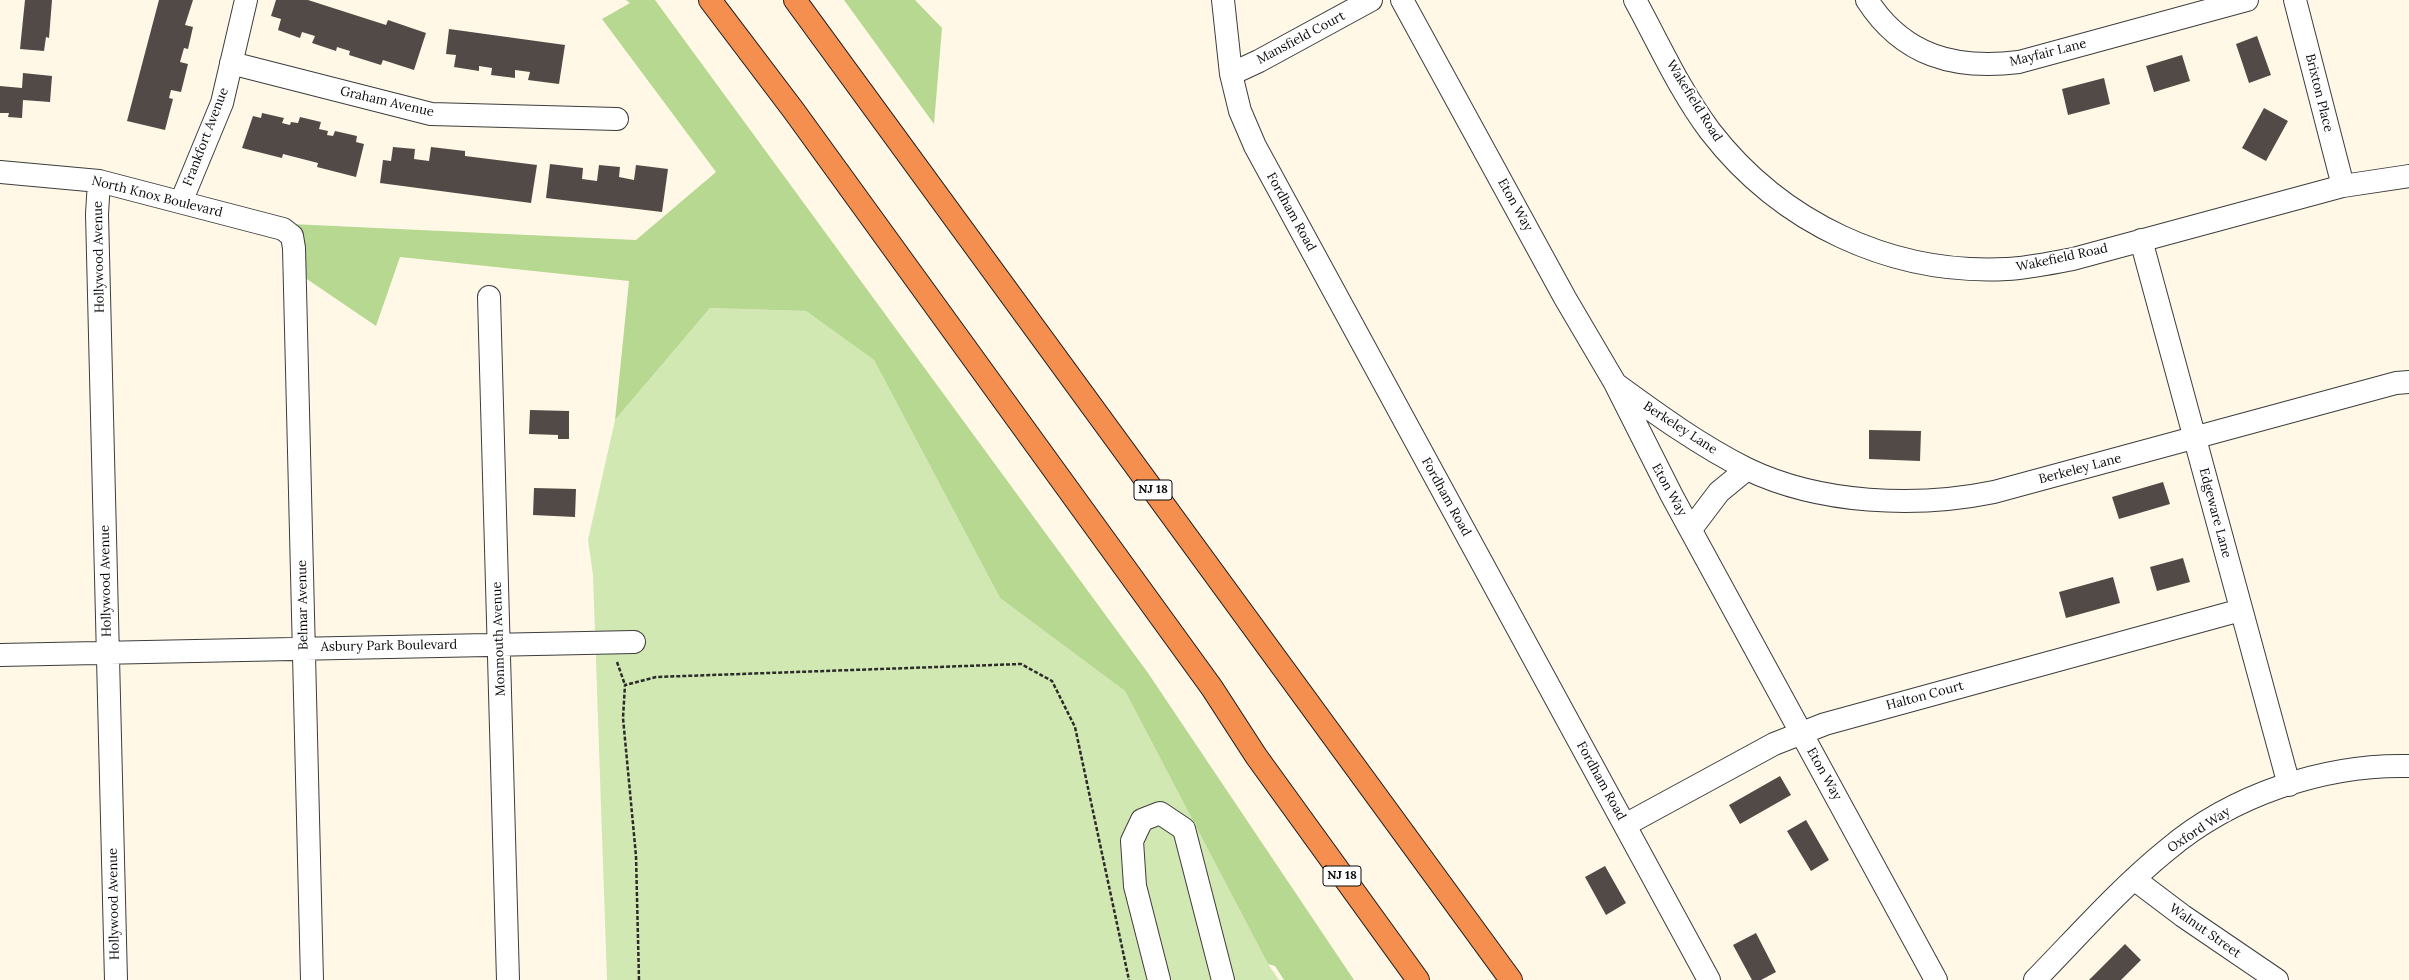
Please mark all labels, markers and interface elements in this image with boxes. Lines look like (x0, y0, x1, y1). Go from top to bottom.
street label: Mansfield Court (1254, 8, 1348, 68)
street label: Mayfair Lane (2008, 36, 2088, 70)
street label: Brixton Place (2302, 52, 2336, 134)
street label: Wakefield Road (1663, 57, 1725, 145)
street label: Graham Avenue (339, 84, 435, 120)
street label: Frankfort Avenue (180, 86, 232, 188)
street label: Fordham Road (1263, 170, 1319, 254)
street label: North Knox Boulevard (90, 173, 224, 221)
street label: Eton Way (1494, 176, 1536, 234)
street label: Hollywood Avenue (90, 201, 108, 313)
street label: Wakefield Road (2015, 241, 2109, 275)
street label: Berkeley Lane (1640, 398, 1720, 458)
street label: Berkeley Lane (2037, 450, 2123, 488)
street label: Fordham Road (1418, 455, 1474, 539)
street label: Eton Way (1648, 461, 1690, 519)
street label: Edgeware Lane (2196, 466, 2234, 560)
road number: NJ 18 (1134, 480, 1172, 500)
street label: Hollywood Avenue (97, 525, 115, 637)
street label: Belmar Avenue (294, 560, 312, 650)
street label: Monmouth Avenue (489, 581, 509, 697)
street label: Asbury Park Boulevard (321, 637, 457, 655)
street label: Halton Court (1885, 678, 1965, 714)
street label: Fordham Road (1573, 739, 1629, 823)
street label: Eton Way (1803, 745, 1845, 803)
street label: Oxford Way (2165, 804, 2233, 856)
street label: Hollywood Avenue (105, 848, 123, 960)
road number: NJ 18 (1323, 866, 1361, 886)
street label: Walnut Street (2166, 901, 2244, 961)

